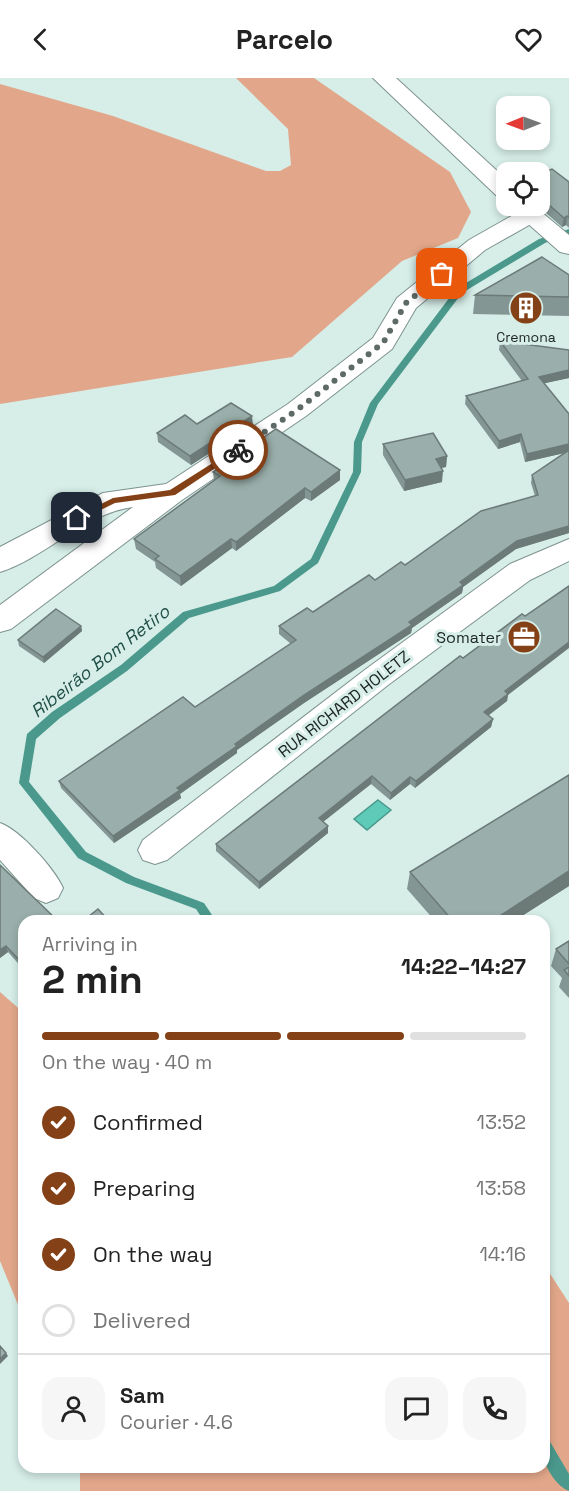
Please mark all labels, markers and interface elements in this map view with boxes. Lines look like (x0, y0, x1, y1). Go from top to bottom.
text: Parcelo (236, 22, 333, 57)
icon: back (24, 23, 57, 56)
icon: heart (512, 23, 545, 56)
north arrow (496, 96, 550, 150)
map controls (496, 96, 550, 216)
button: locate (496, 162, 550, 216)
pin (416, 248, 467, 299)
icon: bag (425, 257, 458, 290)
building icon: Cremona (508, 290, 544, 326)
place label: Cremona (496, 328, 556, 346)
courier (208, 420, 268, 480)
icon: bike (222, 434, 255, 467)
pin (51, 492, 102, 543)
icon: home (60, 501, 93, 534)
water label: Ribeirão Bom Retiro (26, 599, 175, 722)
office icon: Somater (506, 619, 542, 655)
place label: Somater (436, 627, 501, 648)
street label: RUA RICHARD HOLETZ (274, 646, 414, 762)
text: Arriving in (42, 931, 138, 957)
text: 14:22–14:27 (401, 952, 526, 980)
text: 2 min (42, 955, 143, 1004)
text: On the way · 40 m (42, 1049, 212, 1075)
icon: check (42, 1106, 75, 1139)
text: Confirmed (93, 1108, 203, 1136)
text: 13:52 (477, 1109, 526, 1135)
icon: check (42, 1172, 75, 1205)
text: Preparing (93, 1174, 195, 1202)
text: 13:58 (476, 1175, 526, 1201)
icon: check (42, 1238, 75, 1271)
text: On the way (93, 1240, 212, 1268)
text: 14:16 (479, 1241, 526, 1267)
text: Delivered (93, 1306, 191, 1334)
button: person (42, 1377, 105, 1440)
button: chat (385, 1377, 448, 1440)
button: phone (463, 1377, 526, 1440)
text: Sam (120, 1381, 165, 1409)
text: Courier · 4.6 (120, 1409, 233, 1435)

